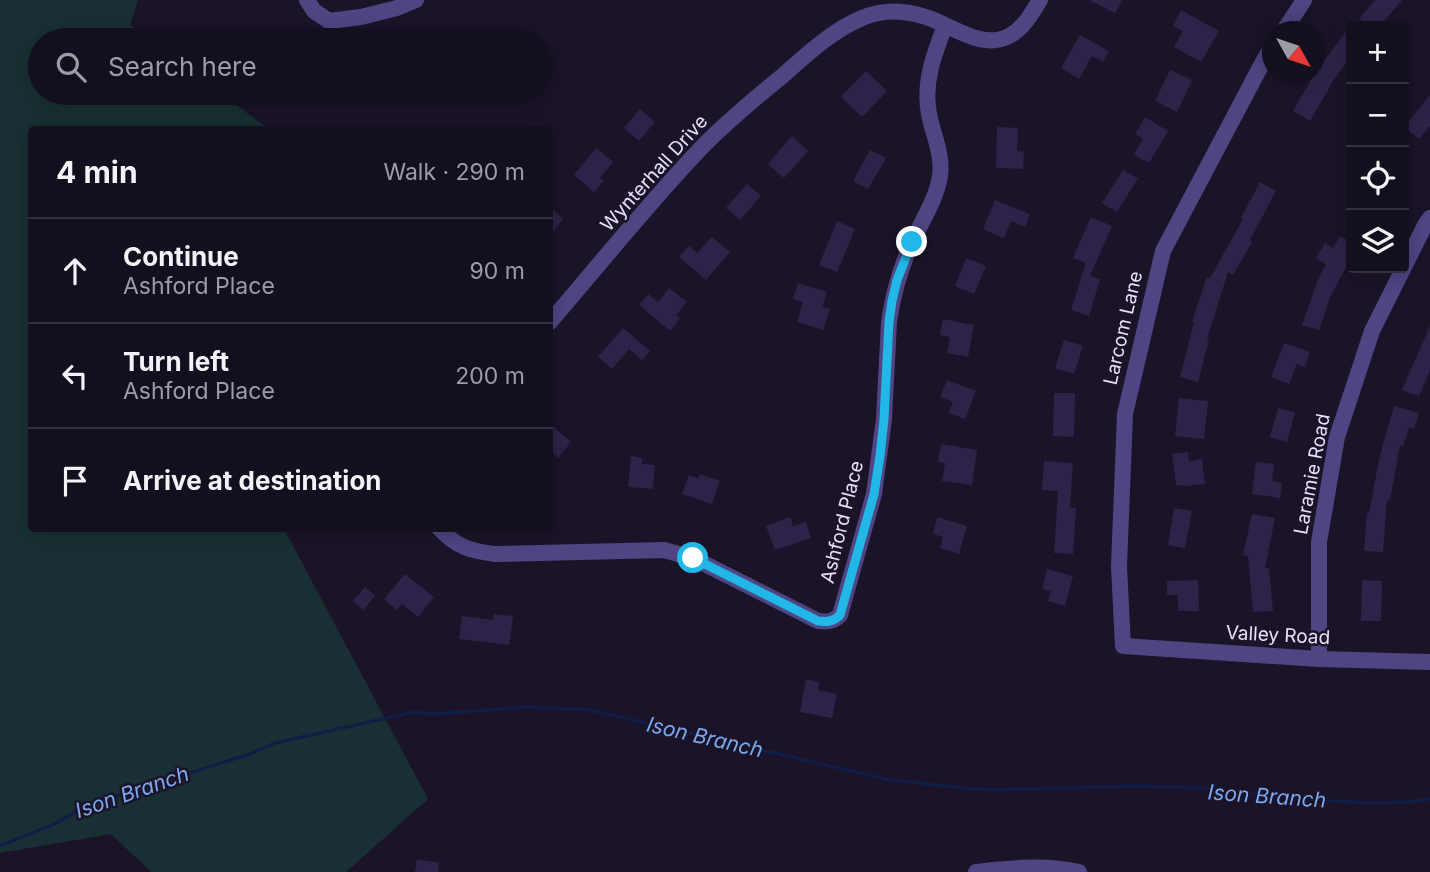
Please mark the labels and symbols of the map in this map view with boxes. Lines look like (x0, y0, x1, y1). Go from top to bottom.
north arrow (1262, 21, 1325, 84)
street label: Wynterhall Drive (596, 110, 712, 236)
route end (896, 226, 927, 257)
street label: Larcom Lane (1099, 269, 1147, 387)
street label: Laramie Road (1289, 412, 1335, 536)
street label: Ashford Place (816, 458, 868, 586)
route start (677, 542, 708, 573)
street label: Valley Road (1225, 621, 1331, 649)
water label: Ison Branch (644, 711, 766, 763)
water label: Ison Branch (72, 761, 192, 823)
water label: Ison Branch (1207, 779, 1327, 813)

